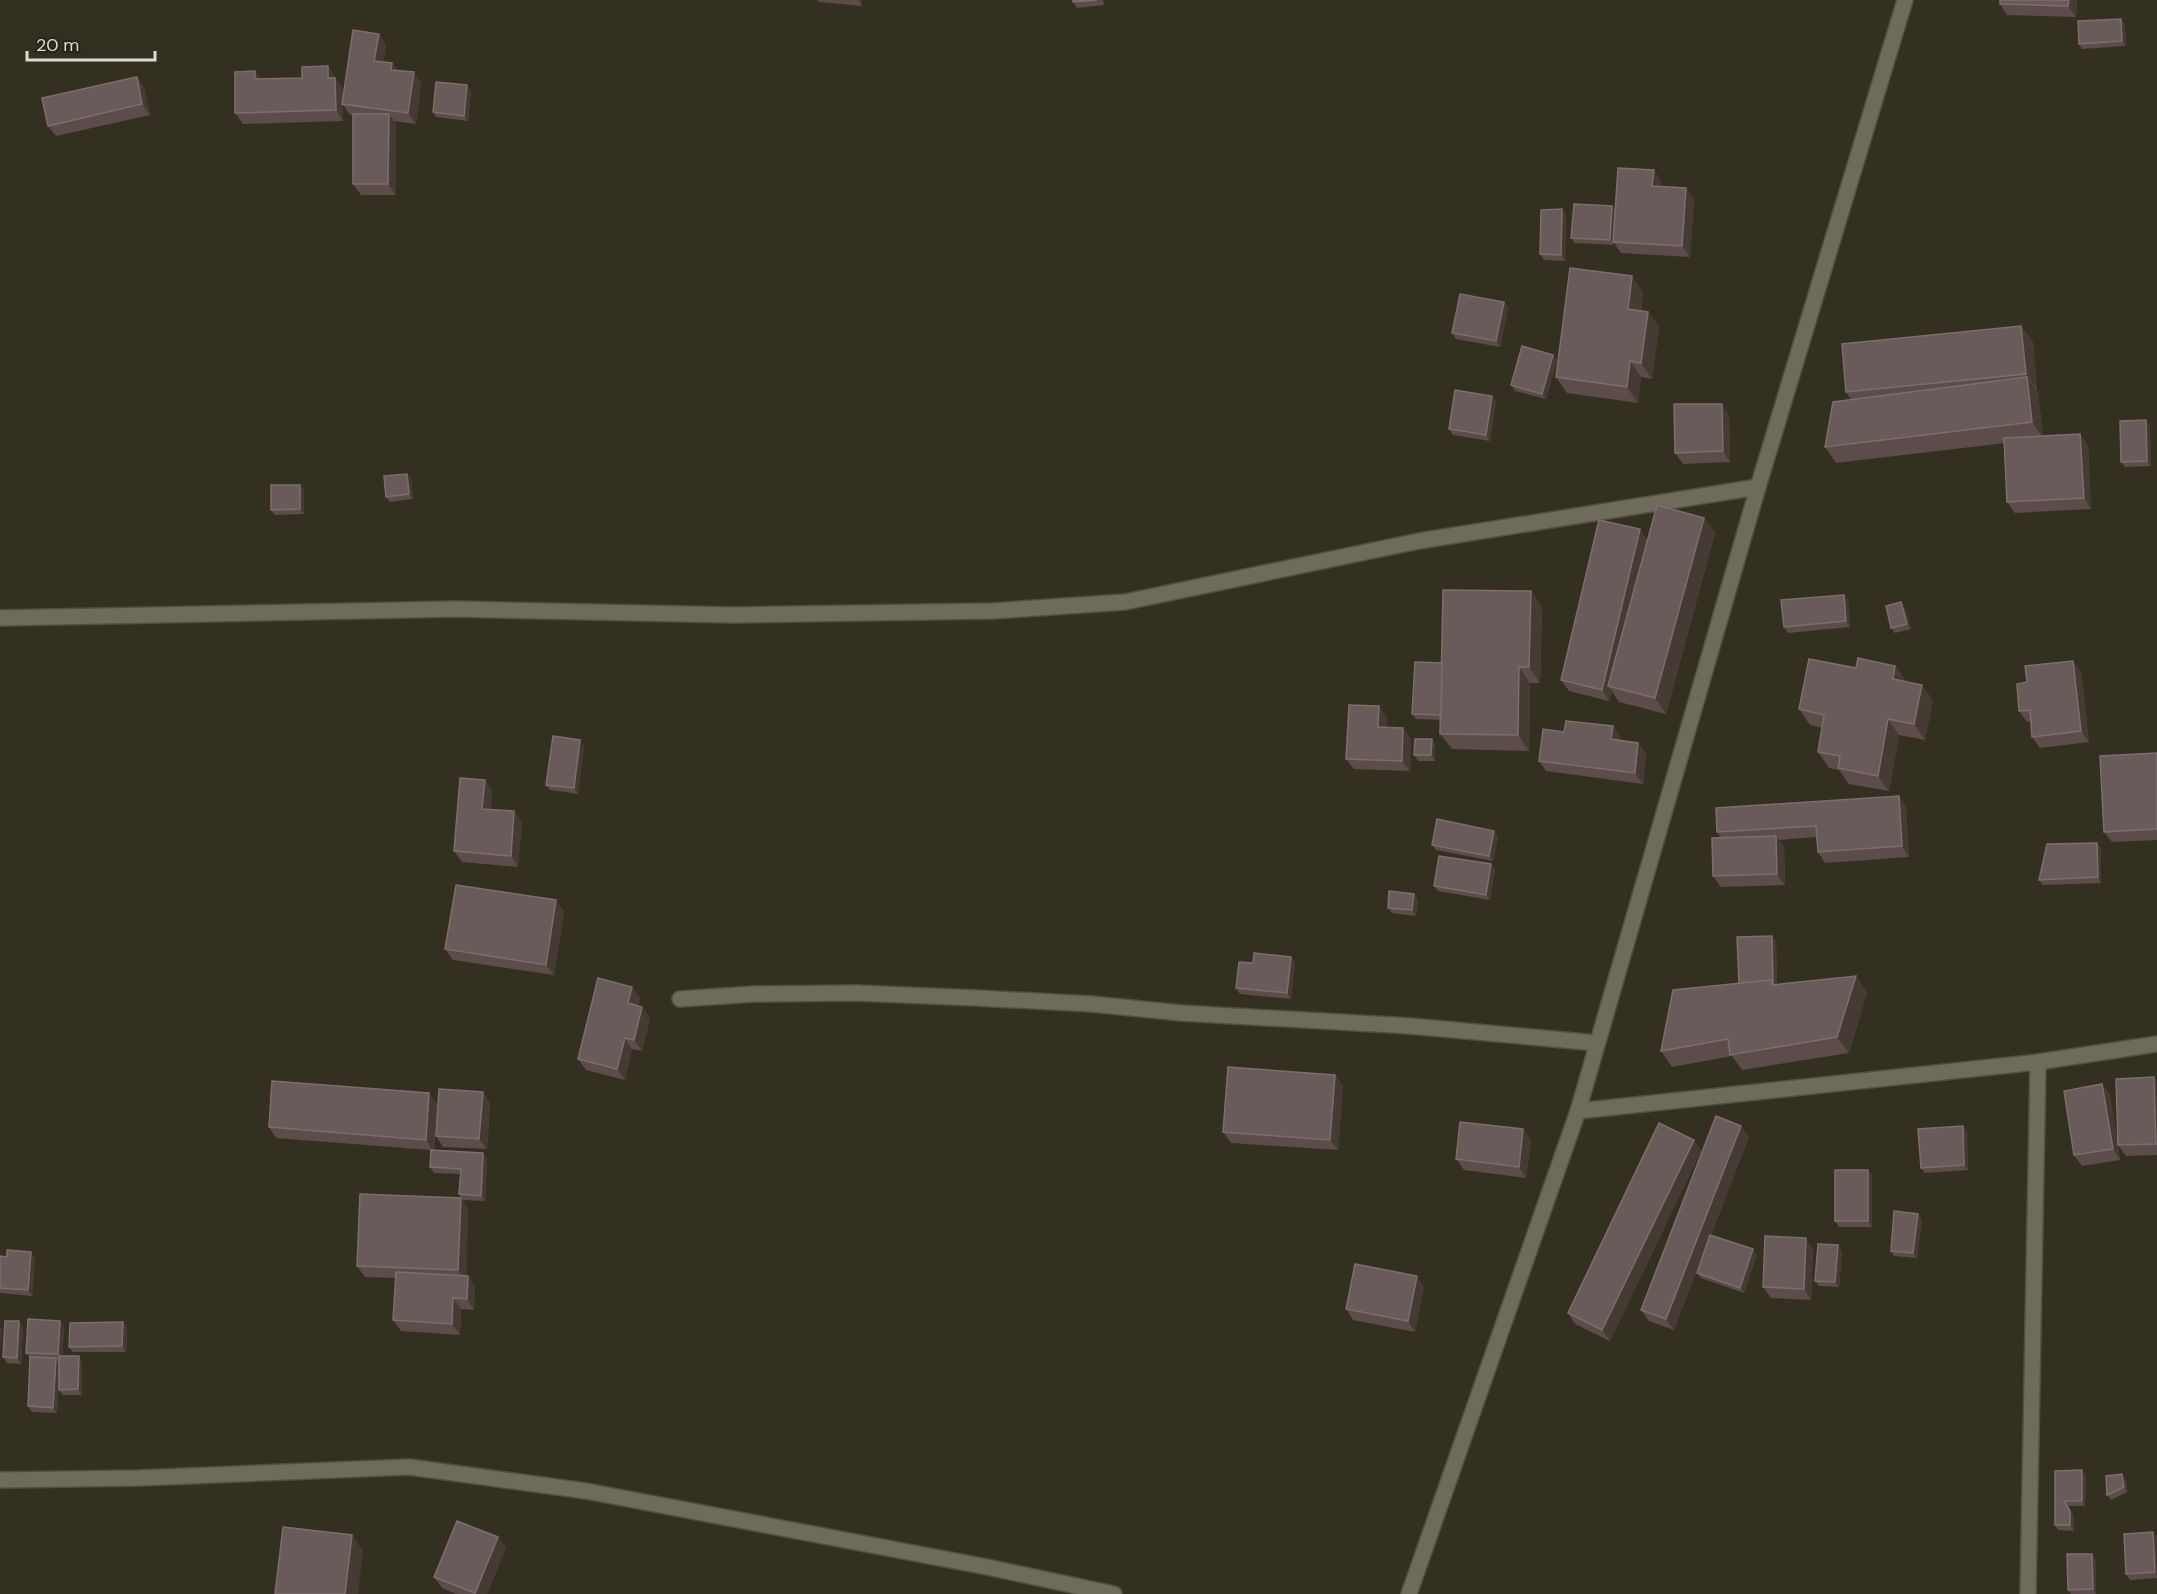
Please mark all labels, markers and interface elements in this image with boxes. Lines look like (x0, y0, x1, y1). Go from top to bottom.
scale bar (27, 24, 154, 62)
text: 20 m (36, 33, 79, 57)

